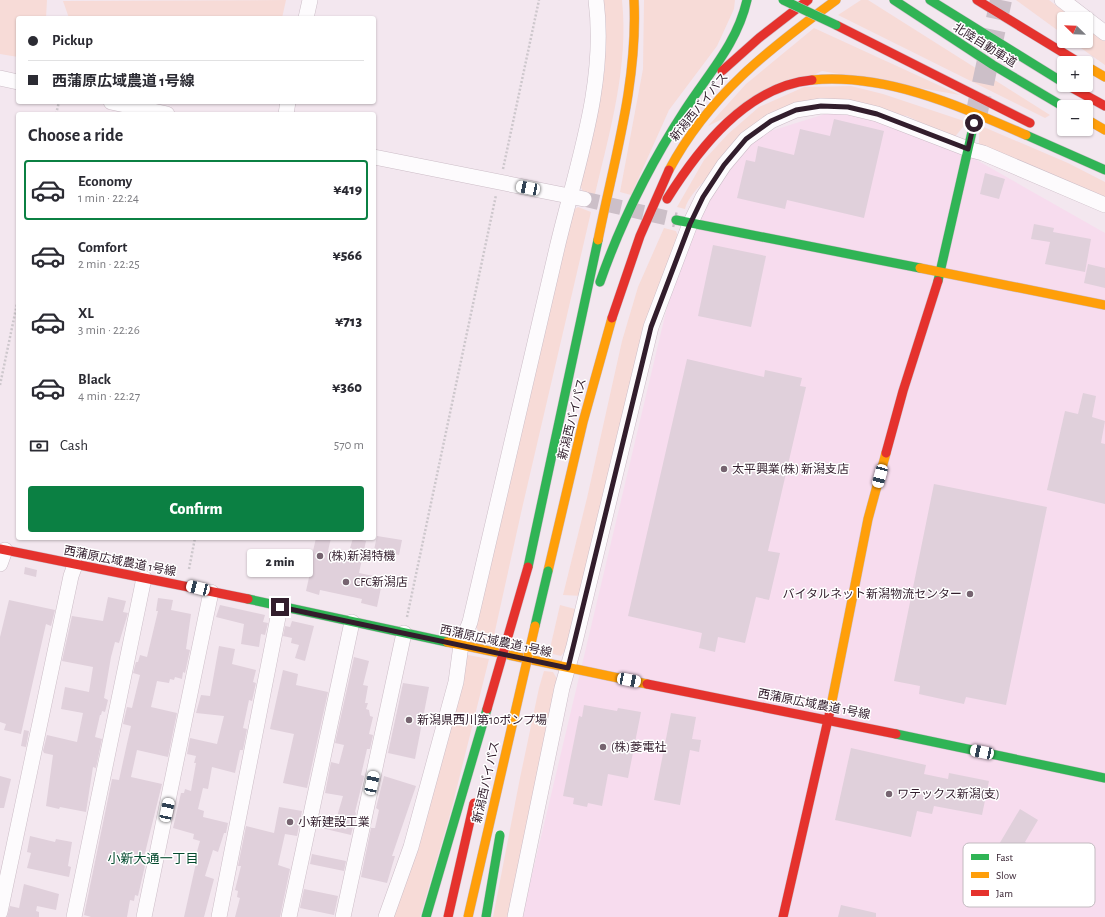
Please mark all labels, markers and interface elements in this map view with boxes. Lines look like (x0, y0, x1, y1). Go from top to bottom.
north arrow (1057, 12, 1093, 48)
map controls (1057, 12, 1093, 136)
street label: 北陸自動車道 (951, 20, 1019, 69)
text: Pickup (52, 33, 93, 48)
button: + (1057, 56, 1093, 92)
street label: 新潟西バイパス (667, 70, 730, 143)
text: 西蒲原広域農道 1号線 (52, 74, 195, 89)
button: − (1057, 100, 1093, 136)
route start (965, 114, 983, 132)
text: Choose a ride (28, 127, 123, 145)
icon: car (30, 172, 66, 208)
text: Economy (78, 174, 132, 189)
car (515, 180, 541, 196)
text: ¥419 (333, 182, 362, 197)
text: 1 min · 22:24 (78, 192, 139, 205)
icon: car (30, 238, 66, 274)
text: Comfort (78, 240, 127, 255)
text: ¥566 (333, 248, 362, 263)
text: 2 min · 22:25 (78, 258, 140, 271)
icon: car (30, 304, 66, 340)
text: XL (78, 306, 94, 321)
text: ¥713 (335, 314, 362, 329)
text: 3 min · 22:26 (78, 324, 140, 337)
icon: car (30, 370, 66, 406)
text: Black (78, 372, 111, 387)
street label: 新潟西バイパス (555, 377, 588, 461)
text: ¥360 (332, 380, 362, 395)
text: 4 min · 22:27 (78, 390, 140, 403)
icon: cash (28, 435, 50, 457)
text: Cash (60, 438, 88, 453)
text: 570 m (334, 439, 364, 452)
place label: 太平興業(株) 新潟支店 (732, 462, 849, 475)
car (871, 463, 889, 489)
marker: 太平興業(株) 新潟支店 (719, 464, 729, 474)
button: Confirm (28, 486, 364, 532)
street label: 西蒲原広域農道 1号線 (63, 543, 177, 578)
callout: 2 min (247, 549, 313, 577)
place label: (株)新潟特機 (328, 549, 395, 562)
marker: (株)新潟特機 (315, 551, 325, 561)
text: 2 min (265, 556, 295, 569)
place label: CFC新潟店 (354, 575, 408, 588)
marker: CFC新潟店 (341, 577, 351, 587)
car (185, 579, 211, 597)
place label: バイタルネット新潟物流センター (782, 587, 962, 600)
marker: バイタルネット新潟物流センター (965, 589, 975, 599)
route end (271, 598, 289, 616)
street label: 西蒲原広域農道 1号線 (439, 622, 553, 659)
car (616, 672, 642, 688)
street label: 西蒲原広域農道 1号線 (757, 686, 871, 721)
place label: 新潟県西川第10ポンプ場 (417, 713, 547, 726)
marker: 新潟県西川第10ポンプ場 (404, 715, 414, 725)
street label: 新潟西バイパス (470, 740, 501, 824)
place label: (株)菱電社 (611, 741, 666, 753)
marker: (株)菱電社 (598, 742, 608, 752)
car (969, 744, 995, 760)
car (364, 770, 380, 796)
place label: ワテックス新潟(支) (897, 787, 1000, 800)
marker: ワテックス新潟(支) (884, 789, 894, 799)
car (159, 797, 175, 823)
place label: 小新建設工業 (298, 815, 370, 828)
marker: 小新建設工業 (285, 817, 295, 827)
legend (963, 843, 1095, 907)
district label: 小新大通一丁目 (107, 852, 199, 866)
text: Fast (996, 852, 1014, 863)
text: Slow (996, 870, 1017, 881)
text: Jam (996, 888, 1013, 899)

